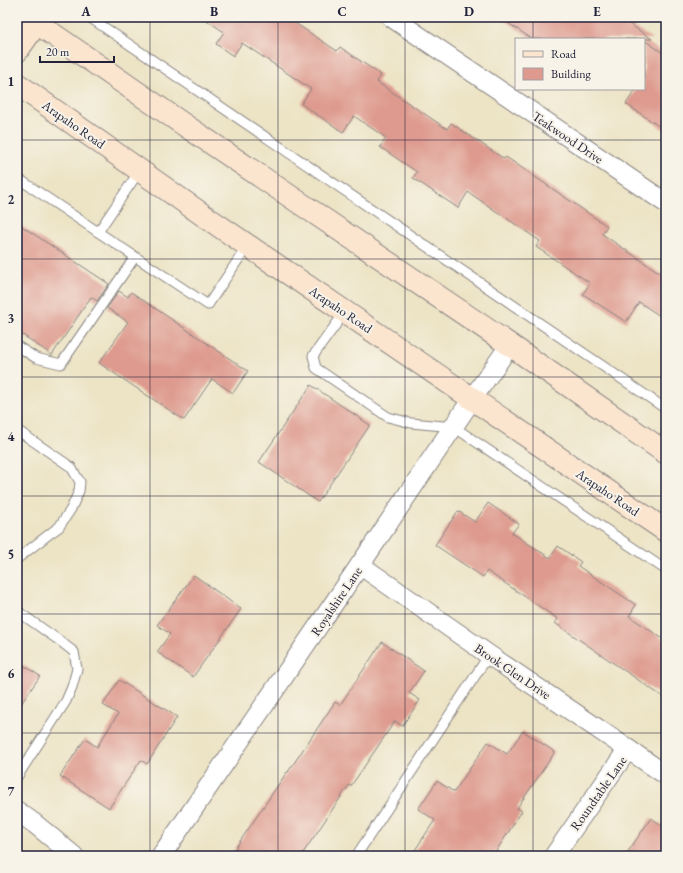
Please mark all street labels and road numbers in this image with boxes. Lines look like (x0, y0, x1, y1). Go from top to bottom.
street label: Arapaho Road (38, 96, 109, 153)
street label: Teakwood Drive (529, 107, 607, 167)
street label: Arapaho Road (305, 281, 376, 337)
street label: Arapaho Road (572, 464, 643, 520)
street label: Royalshire Lane (307, 563, 366, 639)
street label: Brook Glen Drive (471, 640, 554, 703)
street label: Roundtable Lane (566, 753, 630, 834)

